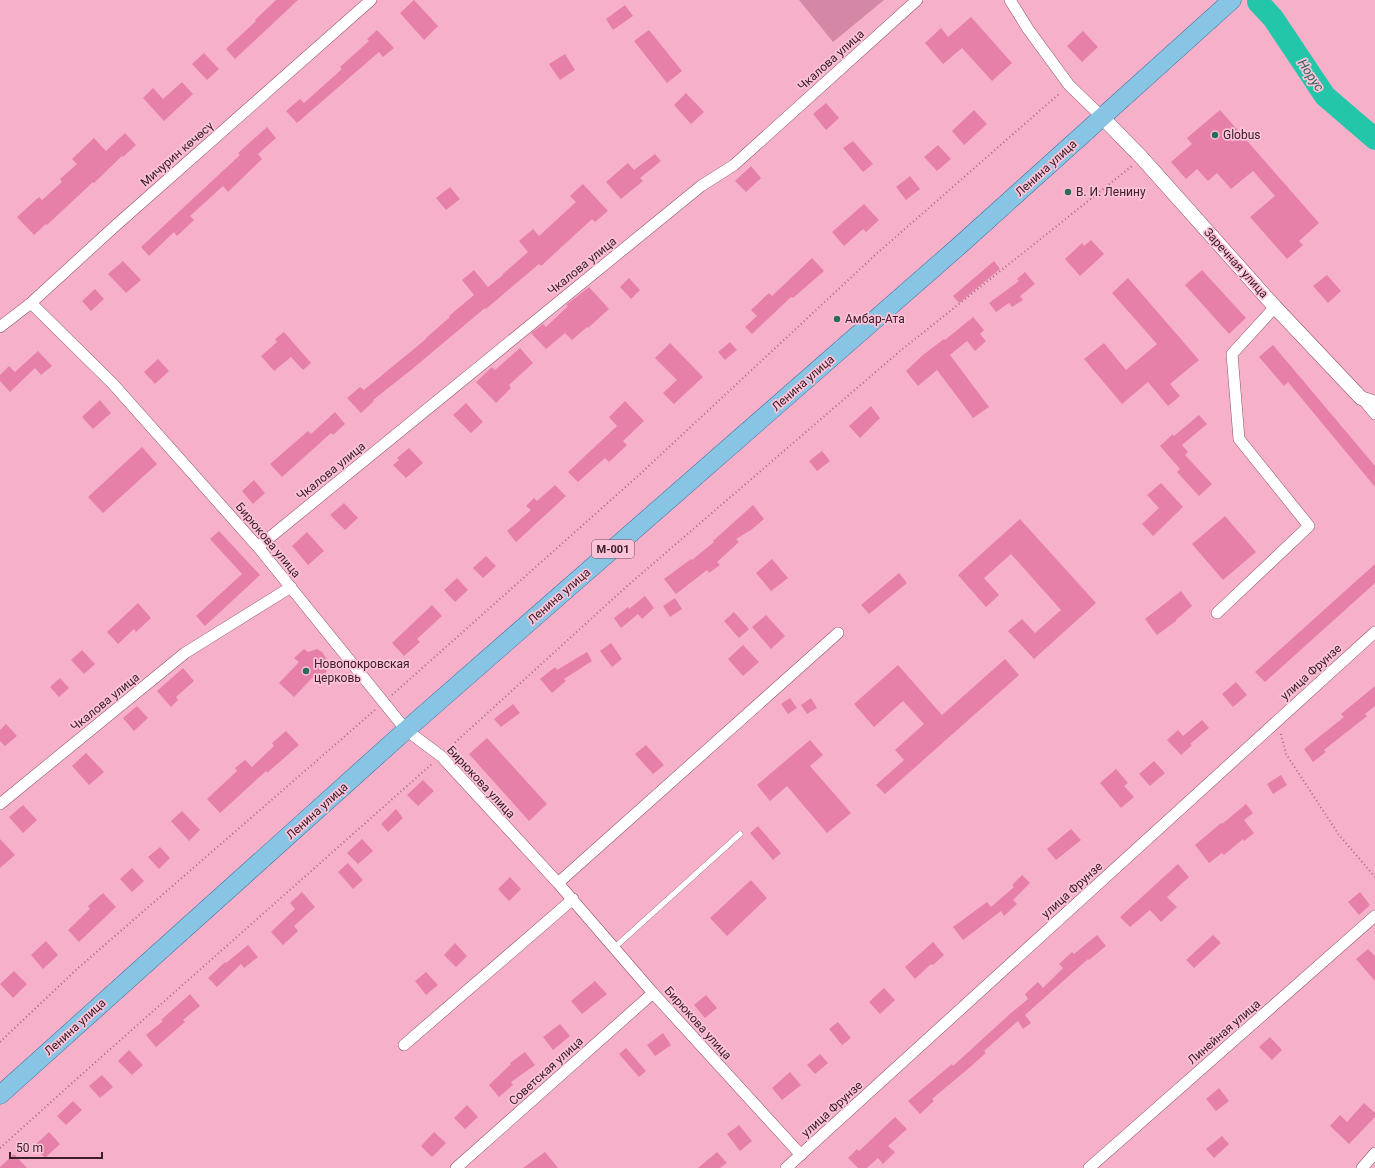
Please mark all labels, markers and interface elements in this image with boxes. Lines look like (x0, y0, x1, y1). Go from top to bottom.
street label: Чкалова улица (795, 27, 867, 93)
water label: Норус (1295, 56, 1327, 94)
street label: Мичурин көчөсү (138, 119, 216, 189)
place label: Globus (1223, 128, 1260, 142)
marker: Globus (1210, 130, 1220, 140)
street label: Ленина улица (1012, 137, 1080, 199)
place label: В. И. Ленину (1076, 185, 1146, 199)
marker: В. И. Ленину (1063, 187, 1073, 197)
street label: Заречная улица (1201, 225, 1271, 301)
street label: Чкалова улица (545, 234, 619, 298)
place label: Амбар-Ата (845, 312, 905, 326)
marker: Амбар-Ата (832, 314, 842, 324)
street label: Ленина улица (769, 352, 837, 414)
street label: Чкалова улица (294, 439, 368, 503)
street label: Бирюкова улица (233, 500, 303, 580)
road number: М-001 (592, 540, 634, 558)
street label: Ленина улица (525, 565, 593, 627)
street label: улица Фрунзе (1278, 641, 1344, 703)
place label: Новопокровская церковь (314, 657, 410, 685)
marker: Новопокровская церковь (301, 666, 311, 676)
street label: Чкалова улица (68, 670, 142, 734)
street label: Бирюкова улица (444, 743, 518, 821)
street label: Ленина улица (283, 780, 351, 842)
street label: улица Фрунзе (1039, 859, 1105, 921)
street label: Бирюкова улица (662, 984, 734, 1062)
street label: Ленина улица (41, 996, 109, 1058)
street label: Линейная улица (1185, 997, 1263, 1067)
street label: Советская улица (506, 1034, 586, 1108)
street label: улица Фрунзе (799, 1078, 865, 1140)
scale bar (10, 1134, 102, 1160)
text: 50 m (16, 1141, 43, 1155)

